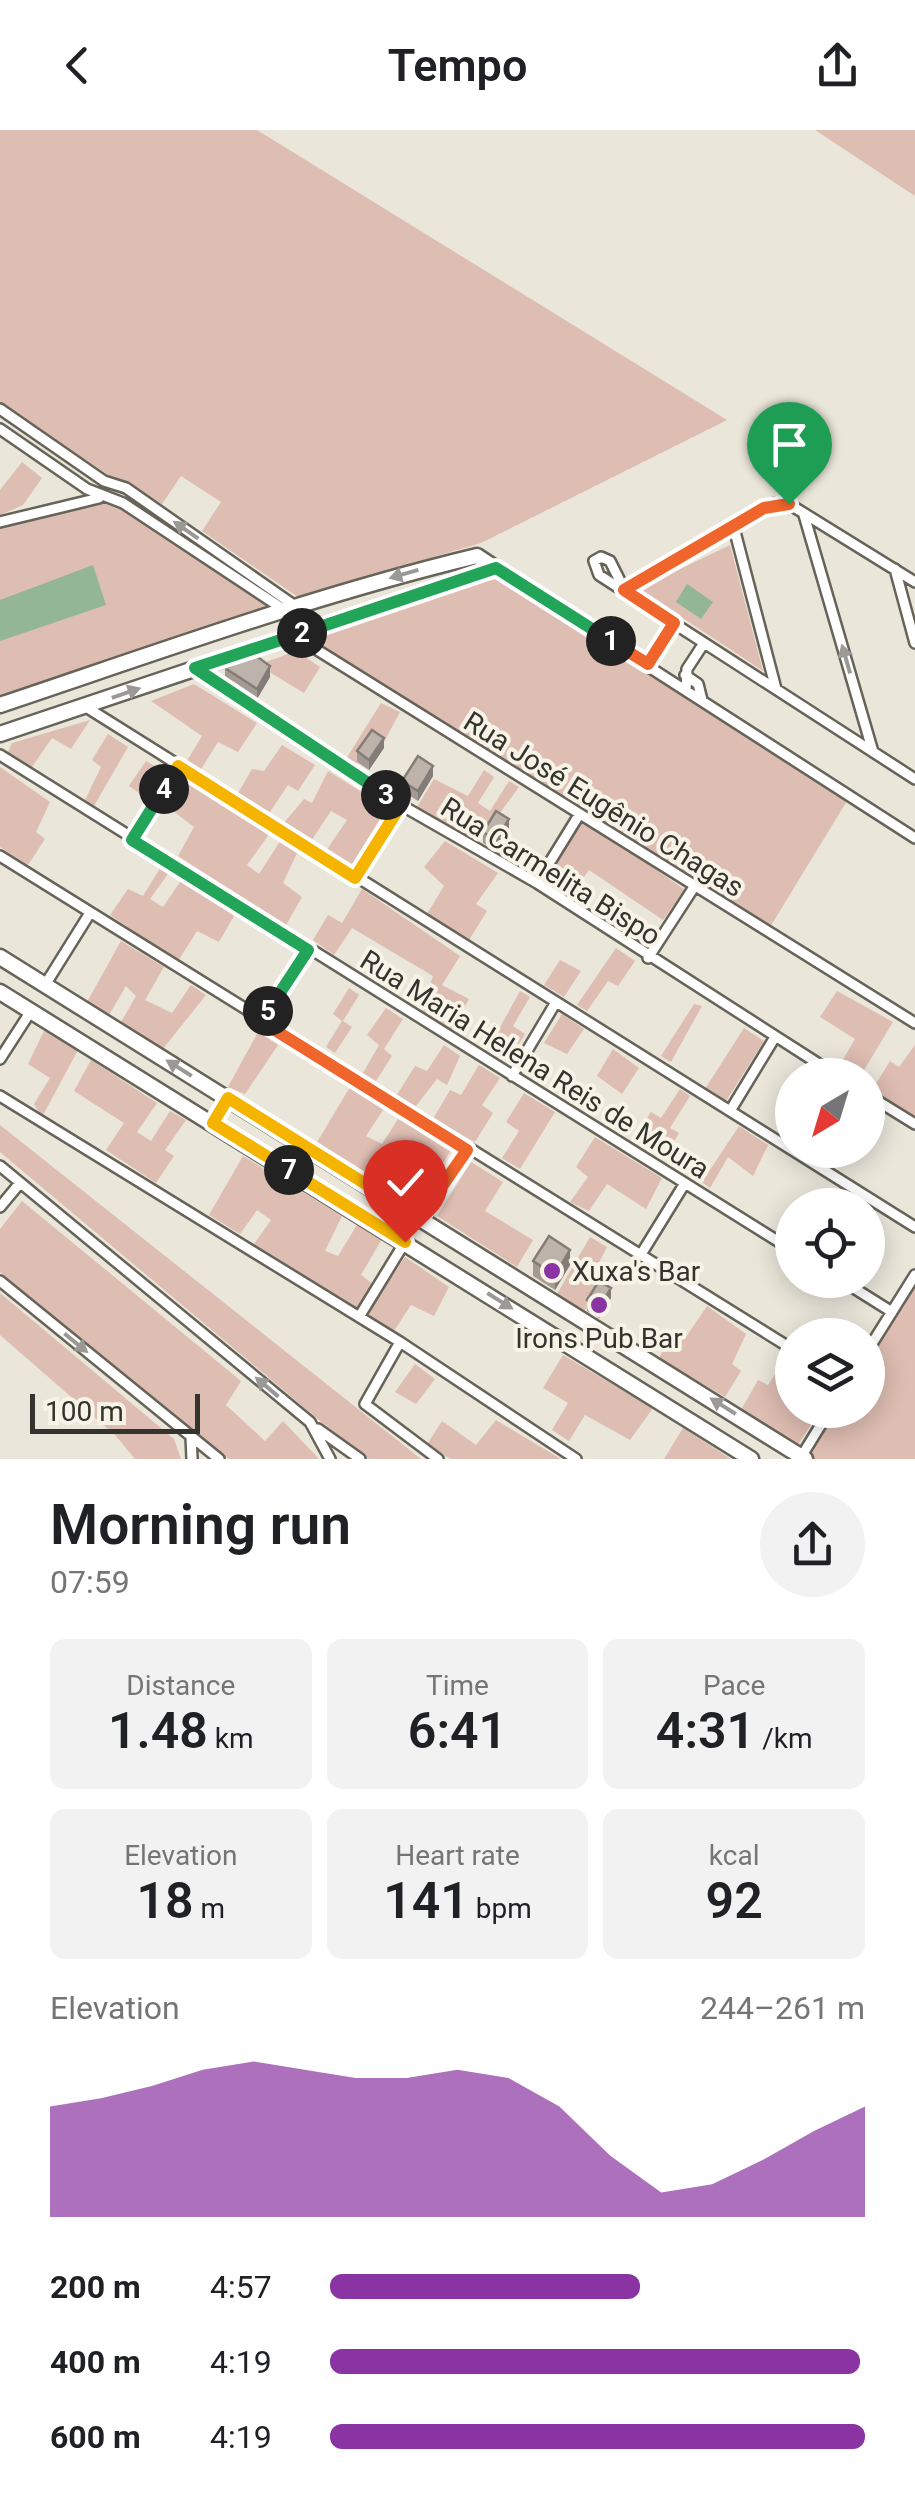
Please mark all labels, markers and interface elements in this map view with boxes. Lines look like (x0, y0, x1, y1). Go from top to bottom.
icon: back (50, 38, 105, 93)
icon: share (810, 38, 865, 93)
text: Tempo (388, 39, 527, 92)
pin (747, 402, 832, 505)
icon: arrive (762, 417, 817, 472)
one-way arrow (173, 521, 200, 540)
one-way arrow (388, 567, 419, 582)
pin: 2 (277, 608, 327, 658)
text: 2 (294, 616, 310, 649)
pin: 1 (586, 616, 636, 666)
text: 1 (603, 624, 619, 657)
one-way arrow (837, 643, 853, 674)
one-way arrow (111, 684, 141, 699)
street label: Rua José Eugênio Chagas (458, 705, 750, 904)
pin: 4 (139, 764, 189, 814)
pin: 3 (361, 770, 411, 820)
text: 4 (156, 772, 172, 805)
text: 3 (378, 778, 394, 811)
street label: Rua Carmelita Bispo (435, 791, 667, 952)
street label: Rua Maria Helena Reis de Moura (354, 943, 715, 1186)
pin: 5 (243, 986, 293, 1036)
text: 5 (260, 994, 276, 1027)
north arrow (775, 1058, 885, 1168)
map controls (775, 1058, 885, 1428)
one-way arrow (166, 1059, 193, 1078)
pin (363, 1140, 448, 1243)
pin: 7 (264, 1145, 314, 1195)
text: 7 (281, 1153, 297, 1186)
icon: check (378, 1155, 433, 1210)
button: locate (775, 1188, 885, 1298)
place label: Xuxa's Bar (572, 1255, 701, 1288)
marker: Xuxa's Bar (541, 1260, 563, 1282)
one-way arrow (486, 1291, 514, 1309)
marker: Irons Pub Bar (588, 1294, 610, 1316)
button: layers (775, 1318, 885, 1428)
place label: Irons Pub Bar (515, 1322, 683, 1355)
one-way arrow (63, 1332, 88, 1353)
one-way arrow (255, 1377, 280, 1398)
scale bar (30, 1389, 200, 1434)
text: 100 m (45, 1395, 124, 1428)
one-way arrow (709, 1398, 736, 1416)
button: share (760, 1492, 865, 1597)
text: Morning run (50, 1493, 351, 1557)
text: 07:59 (50, 1563, 130, 1601)
text: Distance (126, 1669, 235, 1702)
text: Time (426, 1669, 489, 1702)
text: Pace (703, 1669, 765, 1702)
text: 1.48 (108, 1702, 208, 1760)
text: 6:41 (408, 1702, 507, 1760)
text: 4:31 (656, 1702, 755, 1760)
text: km (208, 1722, 254, 1755)
text: /km (755, 1722, 812, 1755)
text: Elevation (124, 1839, 238, 1872)
text: Heart rate (395, 1839, 520, 1872)
text: kcal (709, 1839, 759, 1872)
text: 18 (137, 1872, 194, 1930)
text: 141 (383, 1872, 469, 1930)
text: 92 (706, 1872, 763, 1930)
text: m (194, 1892, 225, 1925)
text: bpm (469, 1892, 532, 1925)
text: Elevation (50, 1989, 180, 2027)
text: 244–261 m (700, 1989, 865, 2027)
text: 200 m (50, 2268, 141, 2306)
text: 4:57 (210, 2268, 272, 2306)
text: 400 m (50, 2343, 141, 2381)
text: 4:19 (210, 2343, 272, 2381)
text: 600 m (50, 2418, 141, 2456)
text: 4:19 (210, 2418, 272, 2456)

